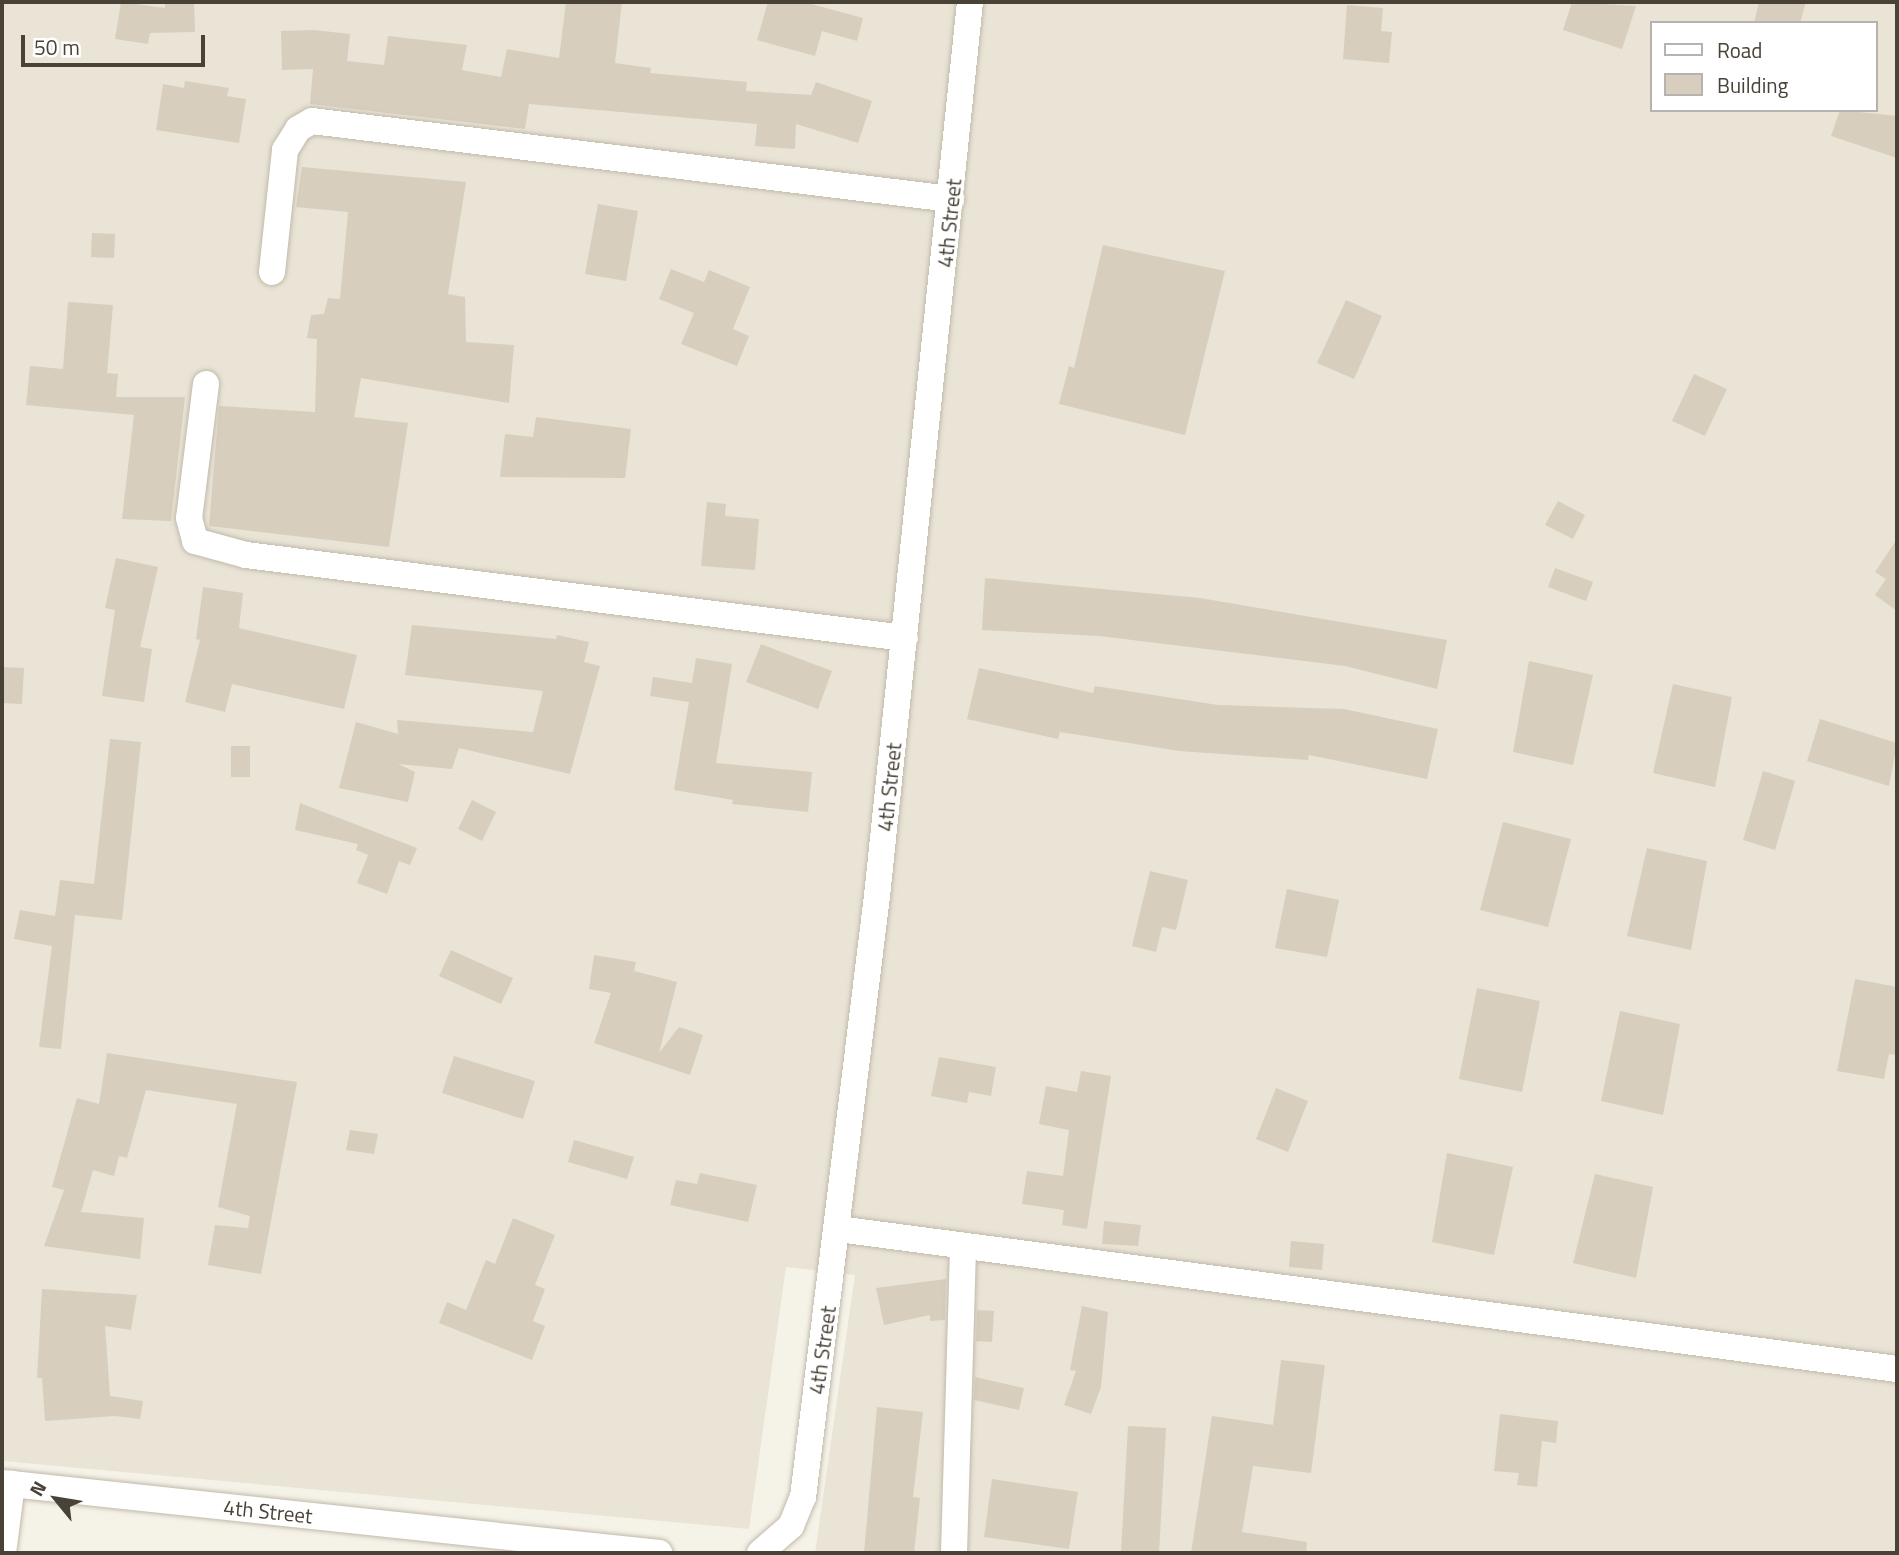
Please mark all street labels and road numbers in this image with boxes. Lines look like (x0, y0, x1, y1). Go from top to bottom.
street label: 4th Street (932, 177, 966, 269)
street label: 4th Street (872, 741, 906, 833)
street label: 4th Street (803, 1304, 841, 1396)
street label: 4th Street (222, 1494, 314, 1528)

